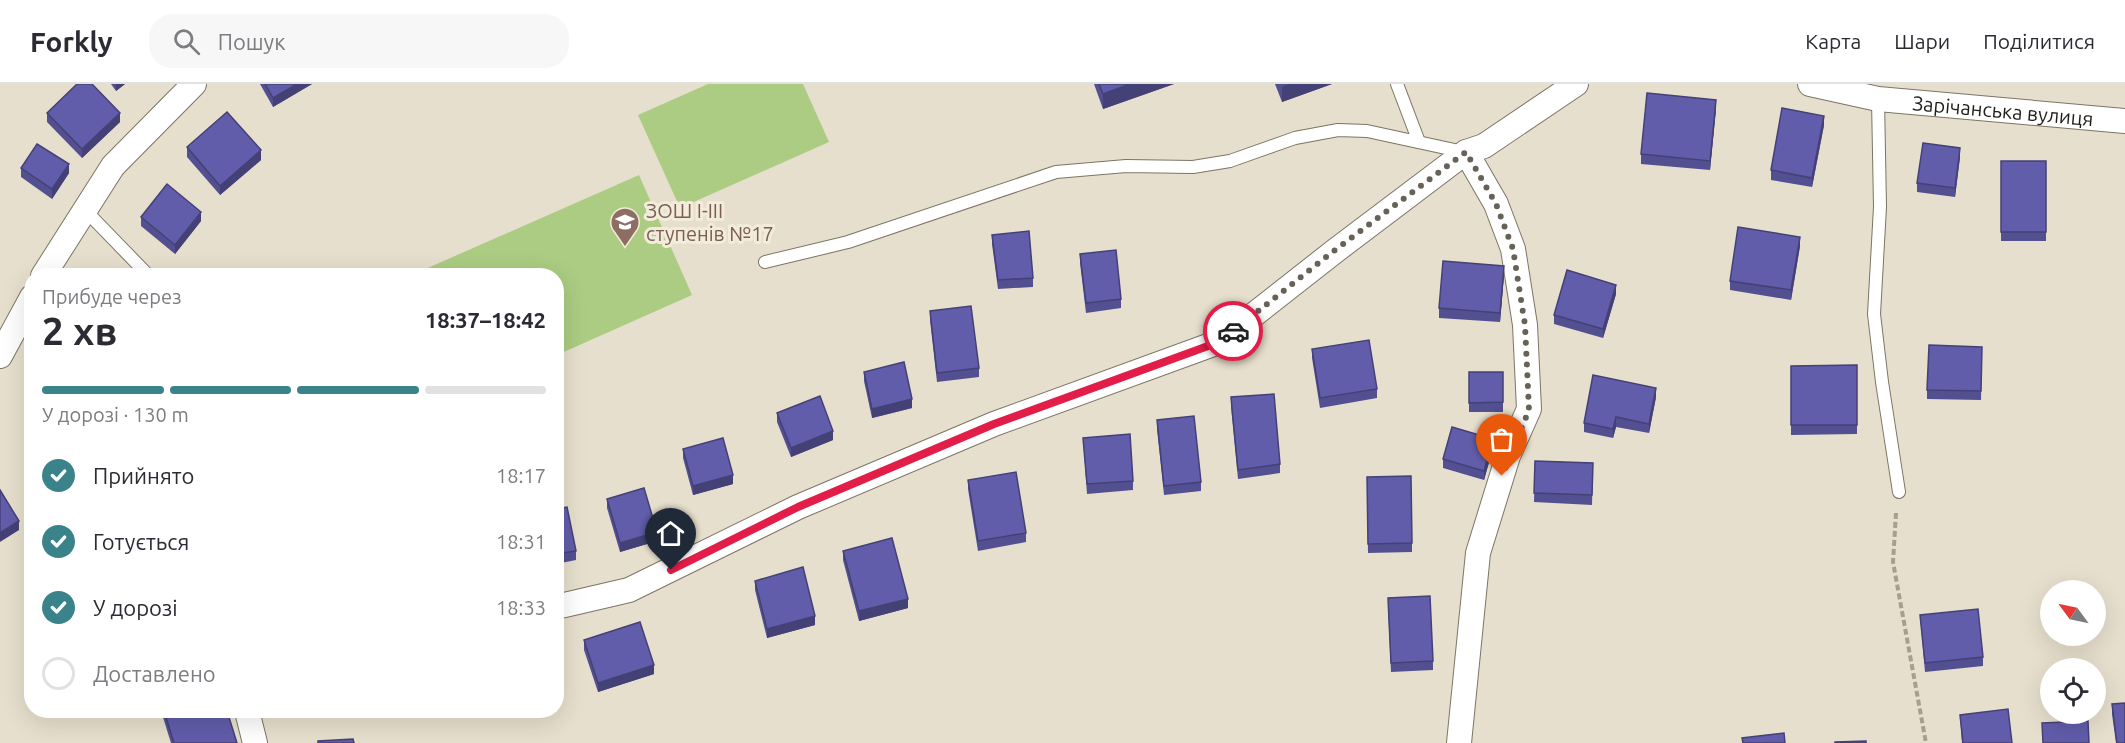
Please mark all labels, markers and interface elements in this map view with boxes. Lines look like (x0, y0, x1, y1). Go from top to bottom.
search box (149, 14, 569, 68)
icon: search (170, 25, 203, 58)
text: Forkly (30, 26, 113, 57)
text: Пошук (218, 29, 286, 54)
text: Карта (1805, 29, 1861, 53)
text: Шари (1894, 29, 1950, 53)
text: Поділитися (1983, 29, 2095, 53)
street label: Зарічанська вулиця (1911, 91, 2094, 130)
place label: ЗОШ І-ІІІ ступенів №17 (646, 199, 774, 245)
school or university icon: ЗОШ І-ІІІ ступенів №17 (609, 206, 641, 248)
text: Прибуде через (42, 285, 182, 308)
courier (1203, 301, 1263, 361)
text: 18:37–18:42 (425, 307, 546, 332)
text: 2 хв (42, 309, 117, 352)
icon: car (1217, 315, 1250, 348)
text: У дорозі · 130 m (42, 403, 189, 426)
pin (1476, 414, 1527, 476)
icon: bag (1485, 423, 1518, 456)
icon: check (42, 459, 75, 492)
text: Прийнято (93, 463, 194, 488)
text: 18:17 (496, 464, 546, 487)
pin (645, 508, 696, 570)
icon: home (654, 517, 687, 550)
icon: check (42, 525, 75, 558)
text: Готується (93, 529, 189, 554)
text: 18:31 (496, 530, 546, 553)
north arrow (2040, 580, 2106, 646)
map controls (2040, 580, 2106, 724)
icon: check (42, 591, 75, 624)
text: У дорозі (93, 595, 178, 620)
text: 18:33 (496, 596, 546, 619)
button: locate (2040, 658, 2106, 724)
text: Доставлено (93, 661, 216, 686)

